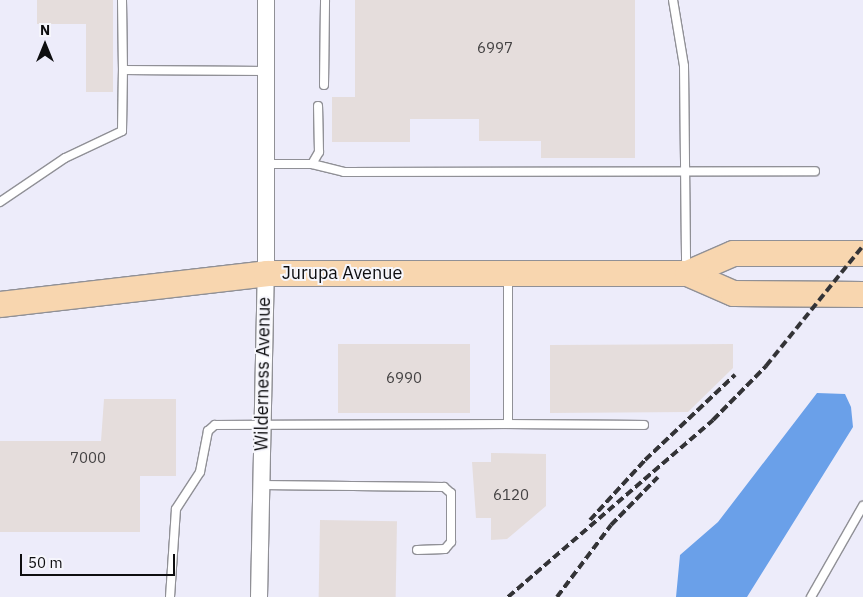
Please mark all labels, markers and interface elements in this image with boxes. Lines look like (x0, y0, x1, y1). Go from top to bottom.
north arrow (20, 20, 70, 70)
text: N (40, 21, 50, 39)
house number: 6997 (477, 39, 513, 57)
street label: Jurupa Avenue (282, 262, 402, 284)
street label: Wilderness Avenue (251, 297, 275, 451)
house number: 6990 (386, 369, 422, 387)
house number: 7000 (70, 449, 106, 467)
house number: 6120 (493, 486, 529, 504)
scale bar (22, 544, 178, 576)
text: 50 m (28, 553, 63, 572)

